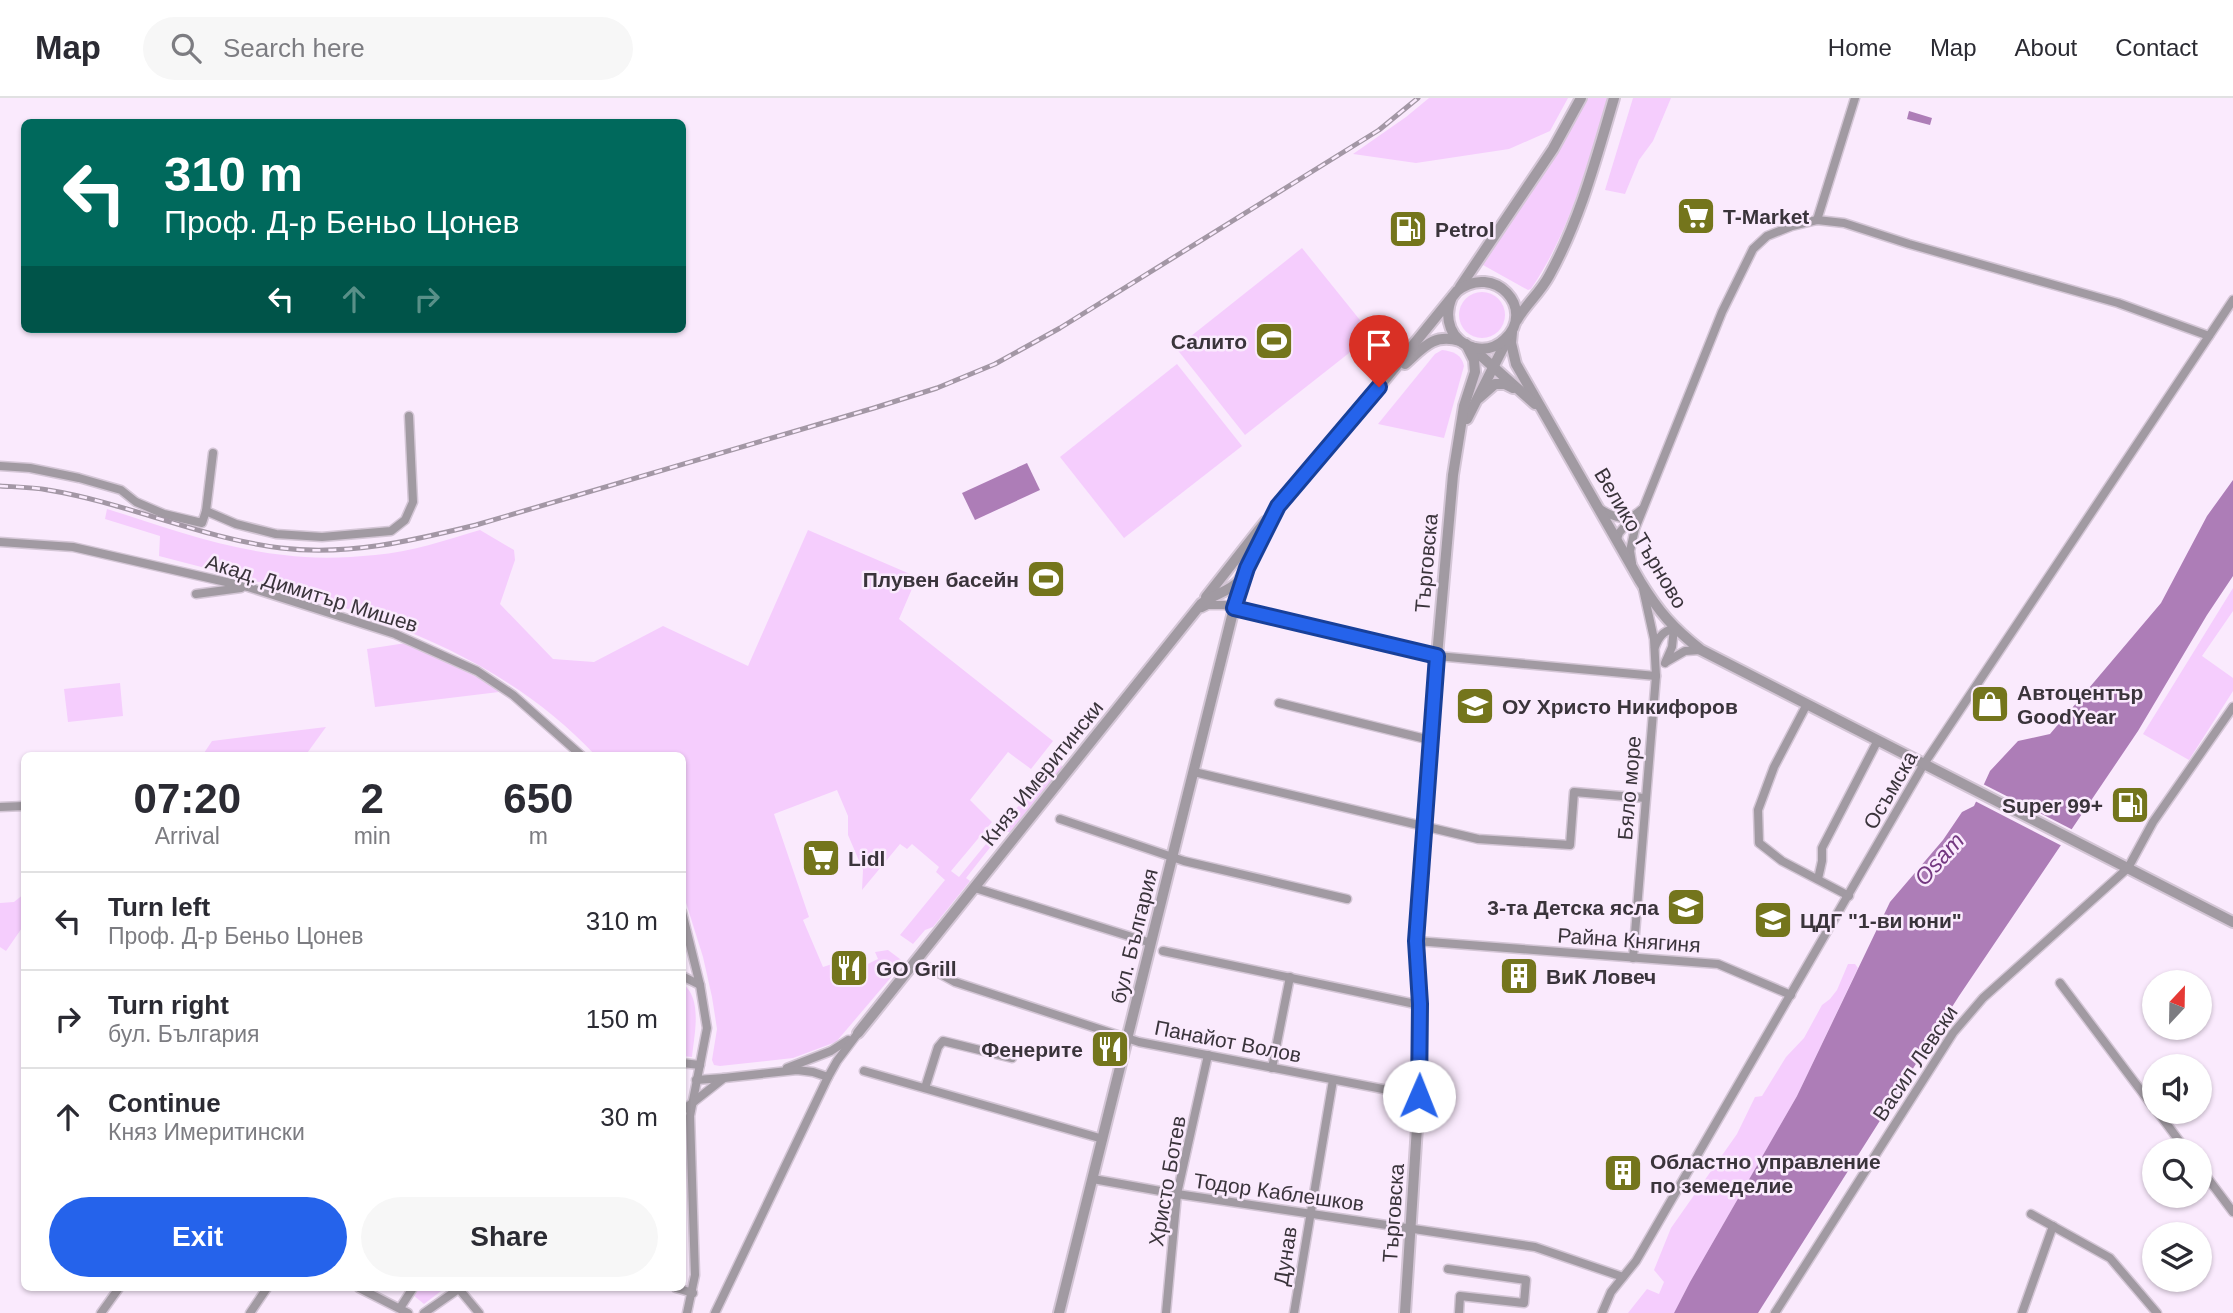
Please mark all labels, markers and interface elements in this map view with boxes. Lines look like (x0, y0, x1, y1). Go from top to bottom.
search box (143, 17, 633, 80)
text: Map (35, 29, 101, 66)
icon: search (167, 29, 205, 67)
text: Search here (223, 33, 365, 63)
text: Home (1828, 34, 1892, 61)
text: Map (1930, 34, 1977, 61)
text: About (2015, 34, 2077, 61)
text: Contact (2115, 34, 2198, 61)
icon: left (49, 147, 140, 238)
text: 310 m (164, 147, 303, 201)
supermarket icon: T-Market (1675, 195, 1717, 237)
text: Проф. Д-р Беньо Цонев (164, 204, 519, 240)
place label: T-Market (1723, 205, 1809, 228)
fuel station icon: Petrol (1387, 208, 1429, 250)
place label: Petrol (1435, 218, 1495, 241)
icon: left (262, 280, 300, 318)
icon: ahead (335, 280, 373, 318)
icon: right (408, 280, 446, 318)
pin (1349, 315, 1409, 387)
sports icon: Салито (1253, 320, 1295, 362)
icon: arrive (1360, 326, 1398, 364)
place label: Салито (1171, 330, 1247, 353)
street label: Велико Търново (1590, 464, 1692, 612)
street label: Търговска (1410, 512, 1442, 613)
street label: Акад. Димитър Мишев (203, 550, 421, 636)
sports icon: Плувен басейн (1025, 558, 1067, 600)
place label: Плувен басейн (863, 568, 1019, 591)
place label: Автоцентър GoodYear (2017, 681, 2143, 728)
shop icon: Автоцентър GoodYear (1969, 683, 2011, 725)
school or university icon: ОУ Христо Никифоров (1454, 685, 1496, 727)
place label: ОУ Христо Никифоров (1502, 695, 1738, 718)
street label: Княз Имеритински (977, 696, 1107, 850)
street label: Бяло море (1613, 735, 1645, 841)
street label: Осъмска (1858, 747, 1922, 833)
text: 07:20 (134, 775, 241, 822)
text: 2 (360, 775, 384, 822)
text: 650 (503, 775, 573, 822)
fuel station icon: Super 99+ (2109, 784, 2151, 826)
place label: Super 99+ (2002, 794, 2103, 817)
text: Arrival (155, 823, 220, 849)
text: min (354, 823, 391, 849)
text: m (529, 823, 548, 849)
water label: Osam (1909, 828, 1969, 890)
supermarket icon: Lidl (800, 837, 842, 879)
place label: Lidl (848, 847, 885, 870)
street label: бул. България (1106, 866, 1162, 1006)
school or university icon: 3-та Детска ясла (1665, 886, 1707, 928)
text: Turn left (108, 892, 210, 922)
place label: 3-та Детска ясла (1487, 896, 1659, 919)
school or university icon: ЦДГ "1-ви юни" (1752, 899, 1794, 941)
icon: left (49, 902, 87, 940)
text: 310 m (586, 906, 658, 936)
place label: ЦДГ "1-ви юни" (1800, 909, 1962, 932)
text: Проф. Д-р Беньо Цонев (108, 923, 364, 949)
street label: Райна Княгиня (1557, 924, 1701, 956)
restaurant icon: GO Grill (828, 947, 870, 989)
building icon: ВиК Ловеч (1498, 955, 1540, 997)
place label: GO Grill (876, 957, 957, 980)
place label: ВиК Ловеч (1546, 965, 1656, 988)
north arrow (2142, 970, 2212, 1040)
map controls (2142, 970, 2212, 1292)
text: Turn right (108, 990, 229, 1020)
icon: right (49, 1000, 87, 1038)
street label: Васил Левски (1868, 1001, 1962, 1125)
text: 150 m (586, 1004, 658, 1034)
street label: Панайот Волов (1153, 1015, 1303, 1067)
text: бул. България (108, 1021, 260, 1047)
restaurant icon: Фенерите (1089, 1028, 1131, 1070)
place label: Фенерите (981, 1038, 1083, 1061)
button: sound (2142, 1054, 2212, 1124)
position arrow (1382, 1059, 1456, 1133)
text: Continue (108, 1088, 221, 1118)
icon: ahead (49, 1098, 87, 1136)
text: 30 m (600, 1102, 658, 1132)
street label: Христо Ботев (1144, 1114, 1190, 1248)
text: Княз Имеритински (108, 1119, 305, 1145)
button: search (2142, 1138, 2212, 1208)
place label: Областно управление по земеделие (1650, 1150, 1881, 1197)
building icon: Областно управление по земеделие (1602, 1152, 1644, 1194)
street label: Търговска (1378, 1162, 1408, 1263)
street label: Тодор Каблешков (1192, 1169, 1366, 1215)
button: Exit (49, 1197, 347, 1277)
button: Share (361, 1197, 658, 1277)
button: layers (2142, 1222, 2212, 1292)
street label: Дунав (1269, 1225, 1301, 1287)

